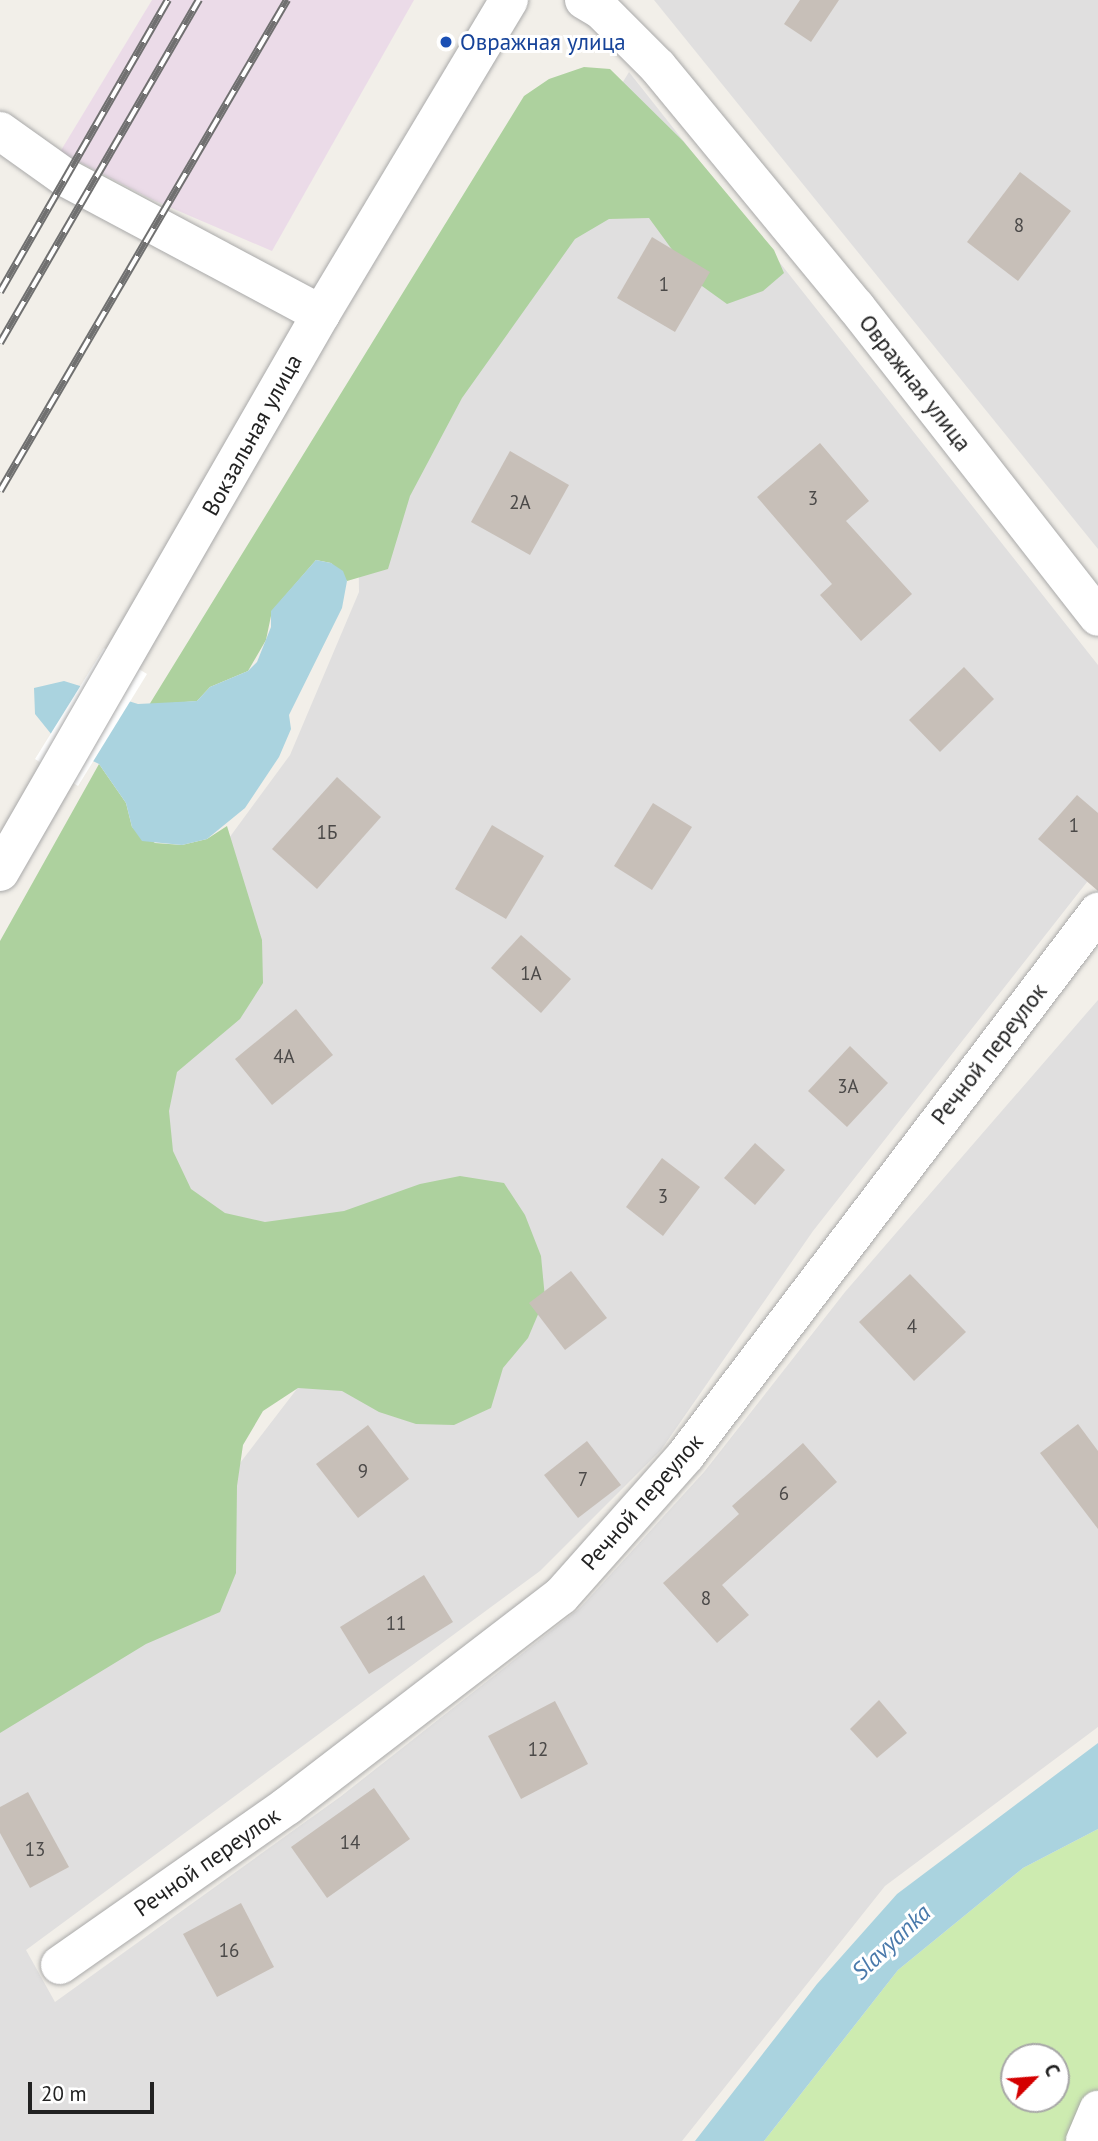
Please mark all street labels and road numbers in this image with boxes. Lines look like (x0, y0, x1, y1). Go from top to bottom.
street label: Овражная улица (853, 309, 977, 457)
street label: Вокзальная улица (196, 350, 308, 520)
street label: Речной переулок (925, 978, 1053, 1130)
street label: Речной переулок (575, 1428, 709, 1576)
street label: Речной переулок (129, 1802, 285, 1922)

